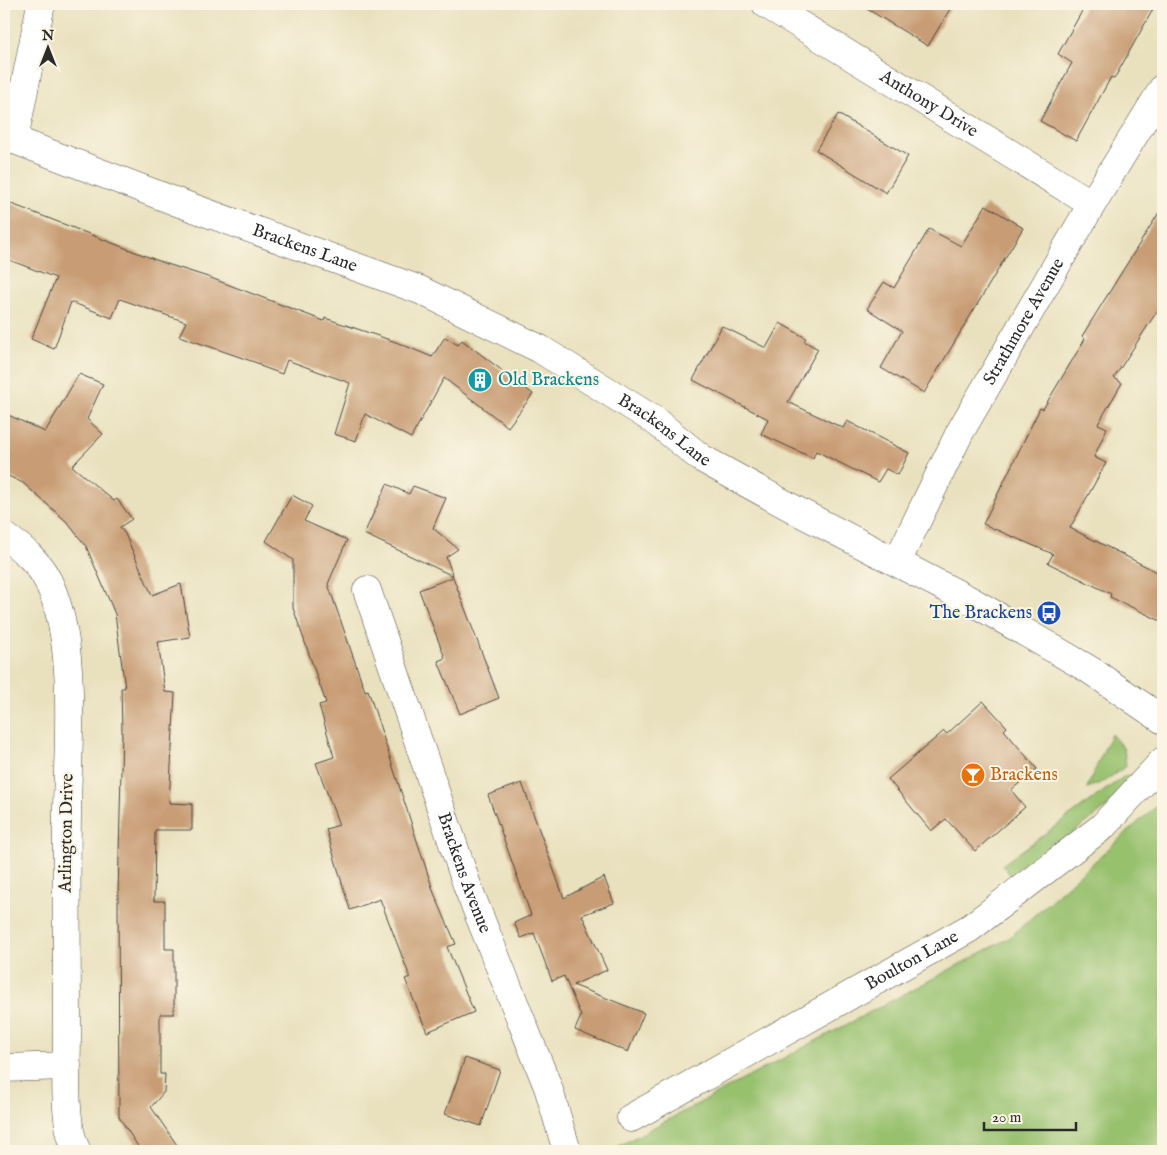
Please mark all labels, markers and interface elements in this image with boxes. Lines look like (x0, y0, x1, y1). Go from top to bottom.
north arrow (22, 22, 72, 72)
text: N (41, 27, 54, 45)
street label: Anthony Drive (875, 64, 982, 143)
street label: Brackens Lane (249, 219, 360, 278)
street label: Strathmore Avenue (978, 254, 1070, 389)
building icon: Old Brackens (467, 367, 493, 393)
place label: Old Brackens (498, 369, 599, 392)
street label: Brackens Lane (613, 389, 714, 472)
bus stop icon: The Brackens (1036, 600, 1062, 626)
place label: The Brackens (929, 602, 1032, 625)
bar icon: Brackens (960, 762, 986, 788)
place label: Brackens (990, 764, 1058, 787)
street label: Arlington Drive (54, 773, 80, 894)
street label: Brackens Avenue (432, 809, 496, 937)
street label: Boulton Lane (861, 925, 963, 996)
scale bar (984, 1100, 1077, 1132)
text: 20 m (992, 1108, 1022, 1127)

